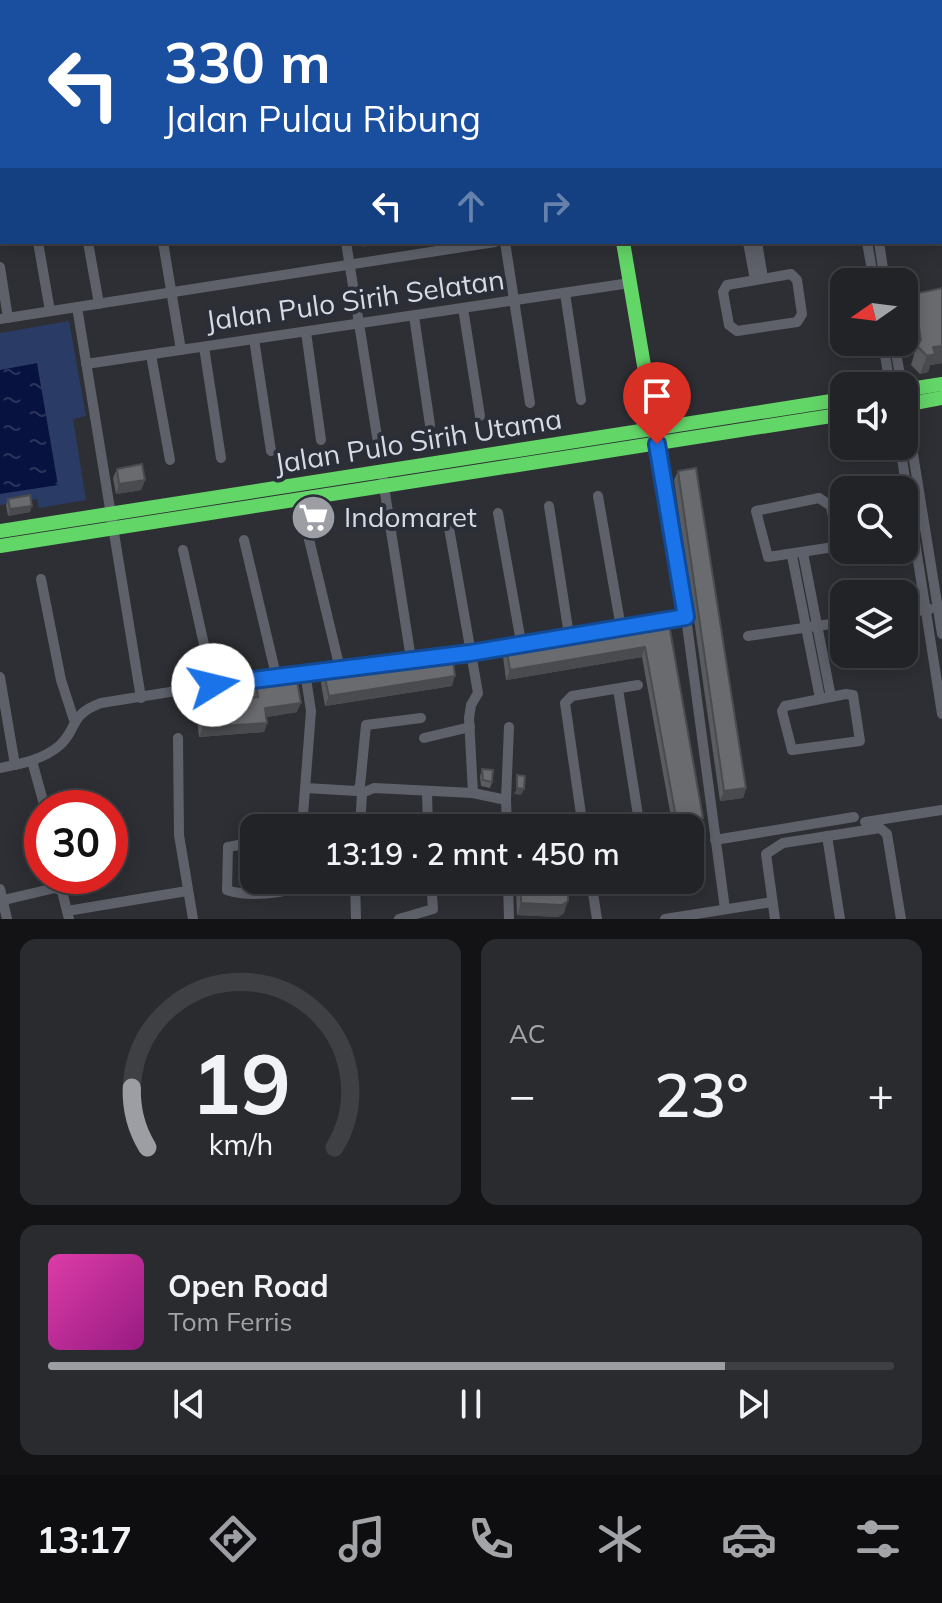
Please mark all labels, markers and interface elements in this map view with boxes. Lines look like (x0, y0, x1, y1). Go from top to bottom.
text: 330 m (164, 27, 331, 97)
icon: left (32, 32, 136, 136)
text: Jalan Pulau Ribung (164, 96, 481, 141)
icon: left (365, 184, 409, 228)
icon: ahead (449, 184, 493, 228)
icon: right (533, 184, 577, 228)
street label: Jalan Pulo Sirih Selatan (203, 261, 506, 338)
north arrow (830, 268, 918, 356)
map controls (830, 268, 918, 668)
pin (623, 362, 691, 444)
button: sound (830, 372, 918, 460)
icon: arrive (635, 374, 679, 418)
street label: Jalan Pulo Sirih Utama (272, 401, 564, 481)
button: search (830, 476, 918, 564)
supermarket icon: Indomaret (289, 493, 337, 541)
place label: Indomaret (344, 499, 477, 534)
button: layers (830, 580, 918, 668)
position arrow (171, 643, 255, 727)
speed limit sign: 30 (24, 790, 128, 894)
text: 13:19 · 2 mnt · 450 m (324, 835, 620, 873)
text: AC (509, 1017, 546, 1050)
text: 19 (191, 1030, 290, 1135)
text: 23° (654, 1057, 749, 1132)
text: − (509, 1067, 535, 1122)
text: + (868, 1067, 894, 1122)
text: km/h (208, 1126, 273, 1162)
text: Open Road (168, 1267, 329, 1305)
text: Tom Ferris (168, 1305, 292, 1338)
icon: previous (167, 1382, 211, 1426)
icon: pause (449, 1382, 493, 1426)
icon: next (731, 1382, 775, 1426)
icon: directions (205, 1511, 261, 1567)
icon: music (334, 1511, 390, 1567)
icon: phone (463, 1511, 519, 1567)
icon: climate (592, 1511, 648, 1567)
icon: car (721, 1511, 777, 1567)
icon: filters (850, 1511, 906, 1567)
text: 13:17 (36, 1517, 132, 1562)

